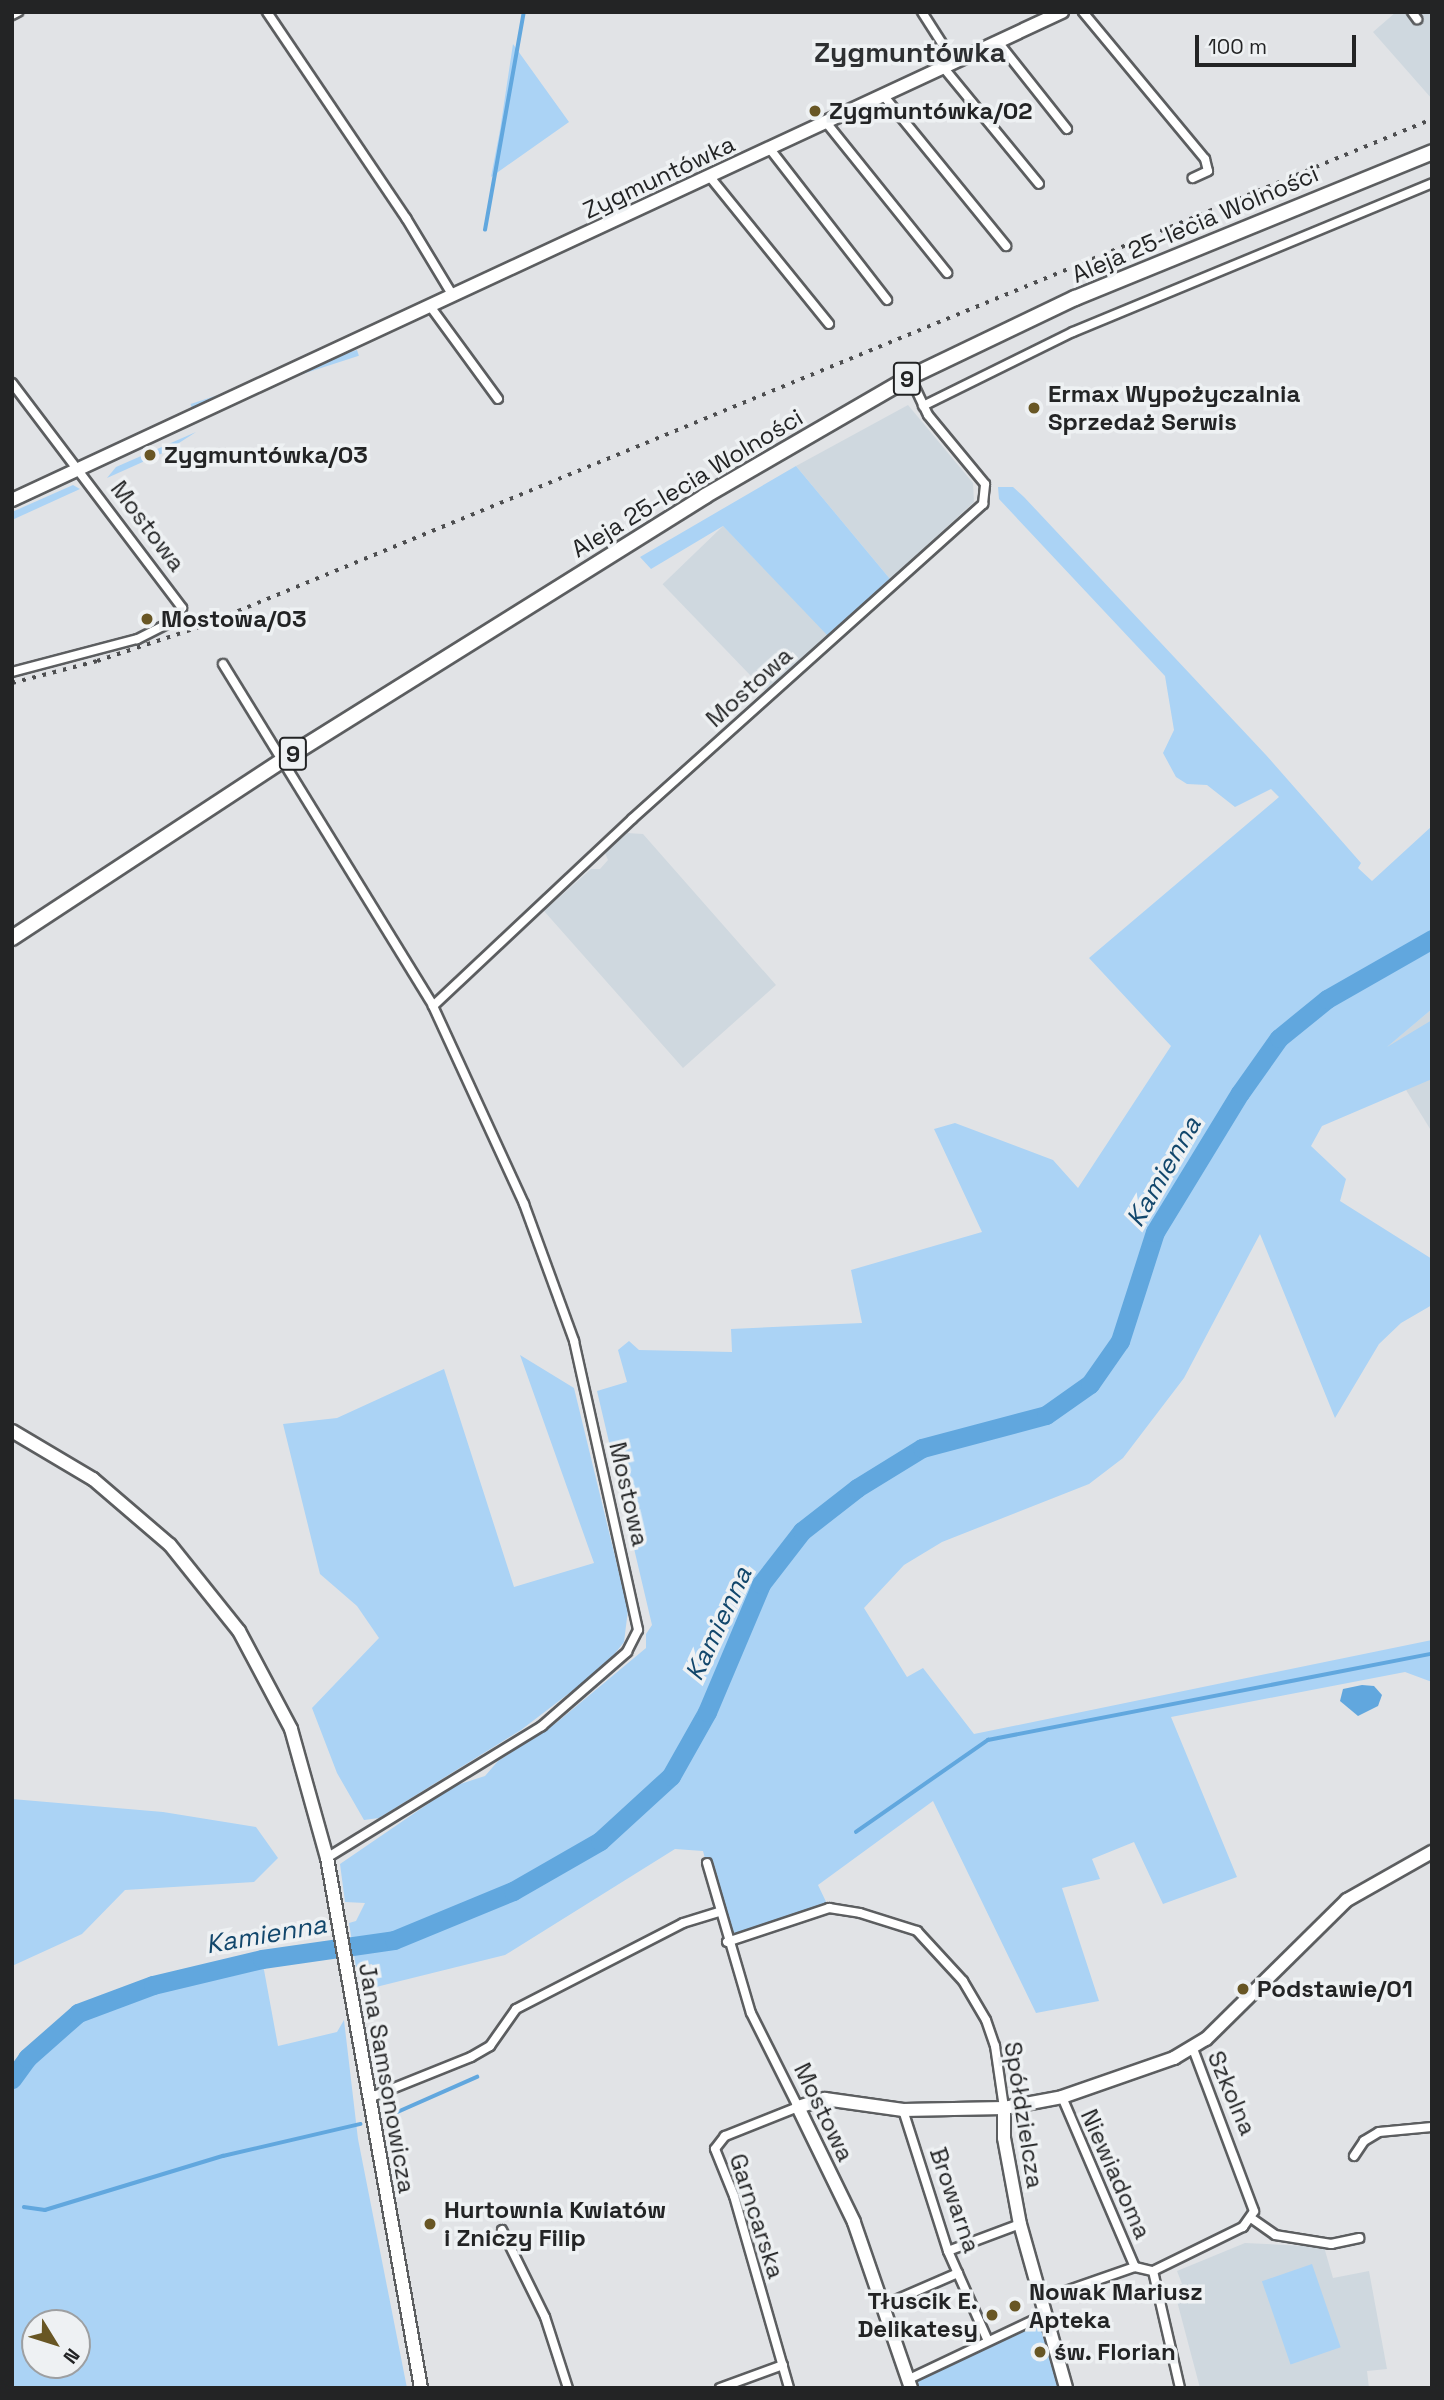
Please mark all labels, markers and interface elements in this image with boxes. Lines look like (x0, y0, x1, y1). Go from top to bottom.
scale bar (1199, 21, 1360, 65)
text: 100 m (1208, 33, 1267, 60)
district label: Zygmuntówka (814, 35, 1006, 69)
place label: Zygmuntówka/02 (829, 97, 1033, 125)
marker: Zygmuntówka/02 (807, 103, 823, 119)
street label: Zygmuntówka (579, 129, 739, 225)
street label: Aleja 25-lecia Wolności (1067, 159, 1323, 289)
road number: 9 (891, 360, 923, 398)
place label: Ermax Wypożyczalnia Sprzedaż Serwis (1048, 380, 1300, 436)
marker: Ermax Wypożyczalnia Sprzedaż Serwis (1026, 400, 1042, 416)
street label: Aleja 25-lecia Wolności (566, 402, 808, 564)
place label: Zygmuntówka/03 (164, 441, 368, 469)
marker: Zygmuntówka/03 (142, 447, 158, 463)
street label: Mostowa (105, 475, 191, 577)
place label: Mostowa/03 (161, 605, 306, 633)
marker: Mostowa/03 (139, 611, 155, 627)
street label: Mostowa (700, 641, 798, 733)
road number: 9 (277, 734, 309, 774)
water label: Kamienna (1120, 1111, 1208, 1233)
street label: Mostowa (603, 1439, 655, 1549)
water label: Kamienna (679, 1562, 759, 1686)
water label: Kamienna (203, 1909, 329, 1961)
street label: Jana Samsonowicza (353, 1961, 421, 2195)
place label: Podstawie/01 (1257, 1975, 1413, 2003)
marker: Podstawie/01 (1235, 1981, 1251, 1997)
street label: Spółdzielcza (998, 2040, 1050, 2190)
street label: Szkolna (1201, 2047, 1263, 2139)
street label: Mostowa (788, 2058, 860, 2166)
street label: Niewiadoma (1075, 2105, 1157, 2243)
street label: Browarna (924, 2144, 986, 2256)
street label: Garncarska (723, 2150, 791, 2282)
place label: Hurtownia Kwiatów i Zniczy Filip (444, 2196, 666, 2252)
marker: Hurtownia Kwiatów i Zniczy Filip (422, 2216, 438, 2232)
place label: Nowak Mariusz Apteka (1029, 2278, 1203, 2334)
place label: Tłuscik E. Delikatesy (857, 2287, 978, 2343)
marker: Nowak Mariusz Apteka (1007, 2298, 1023, 2314)
marker: Tłuscik E. Delikatesy (984, 2307, 1000, 2323)
north arrow (21, 2309, 91, 2379)
place label: św. Florian (1054, 2338, 1176, 2366)
text: N (58, 2343, 85, 2369)
marker: św. Florian (1032, 2344, 1048, 2360)

